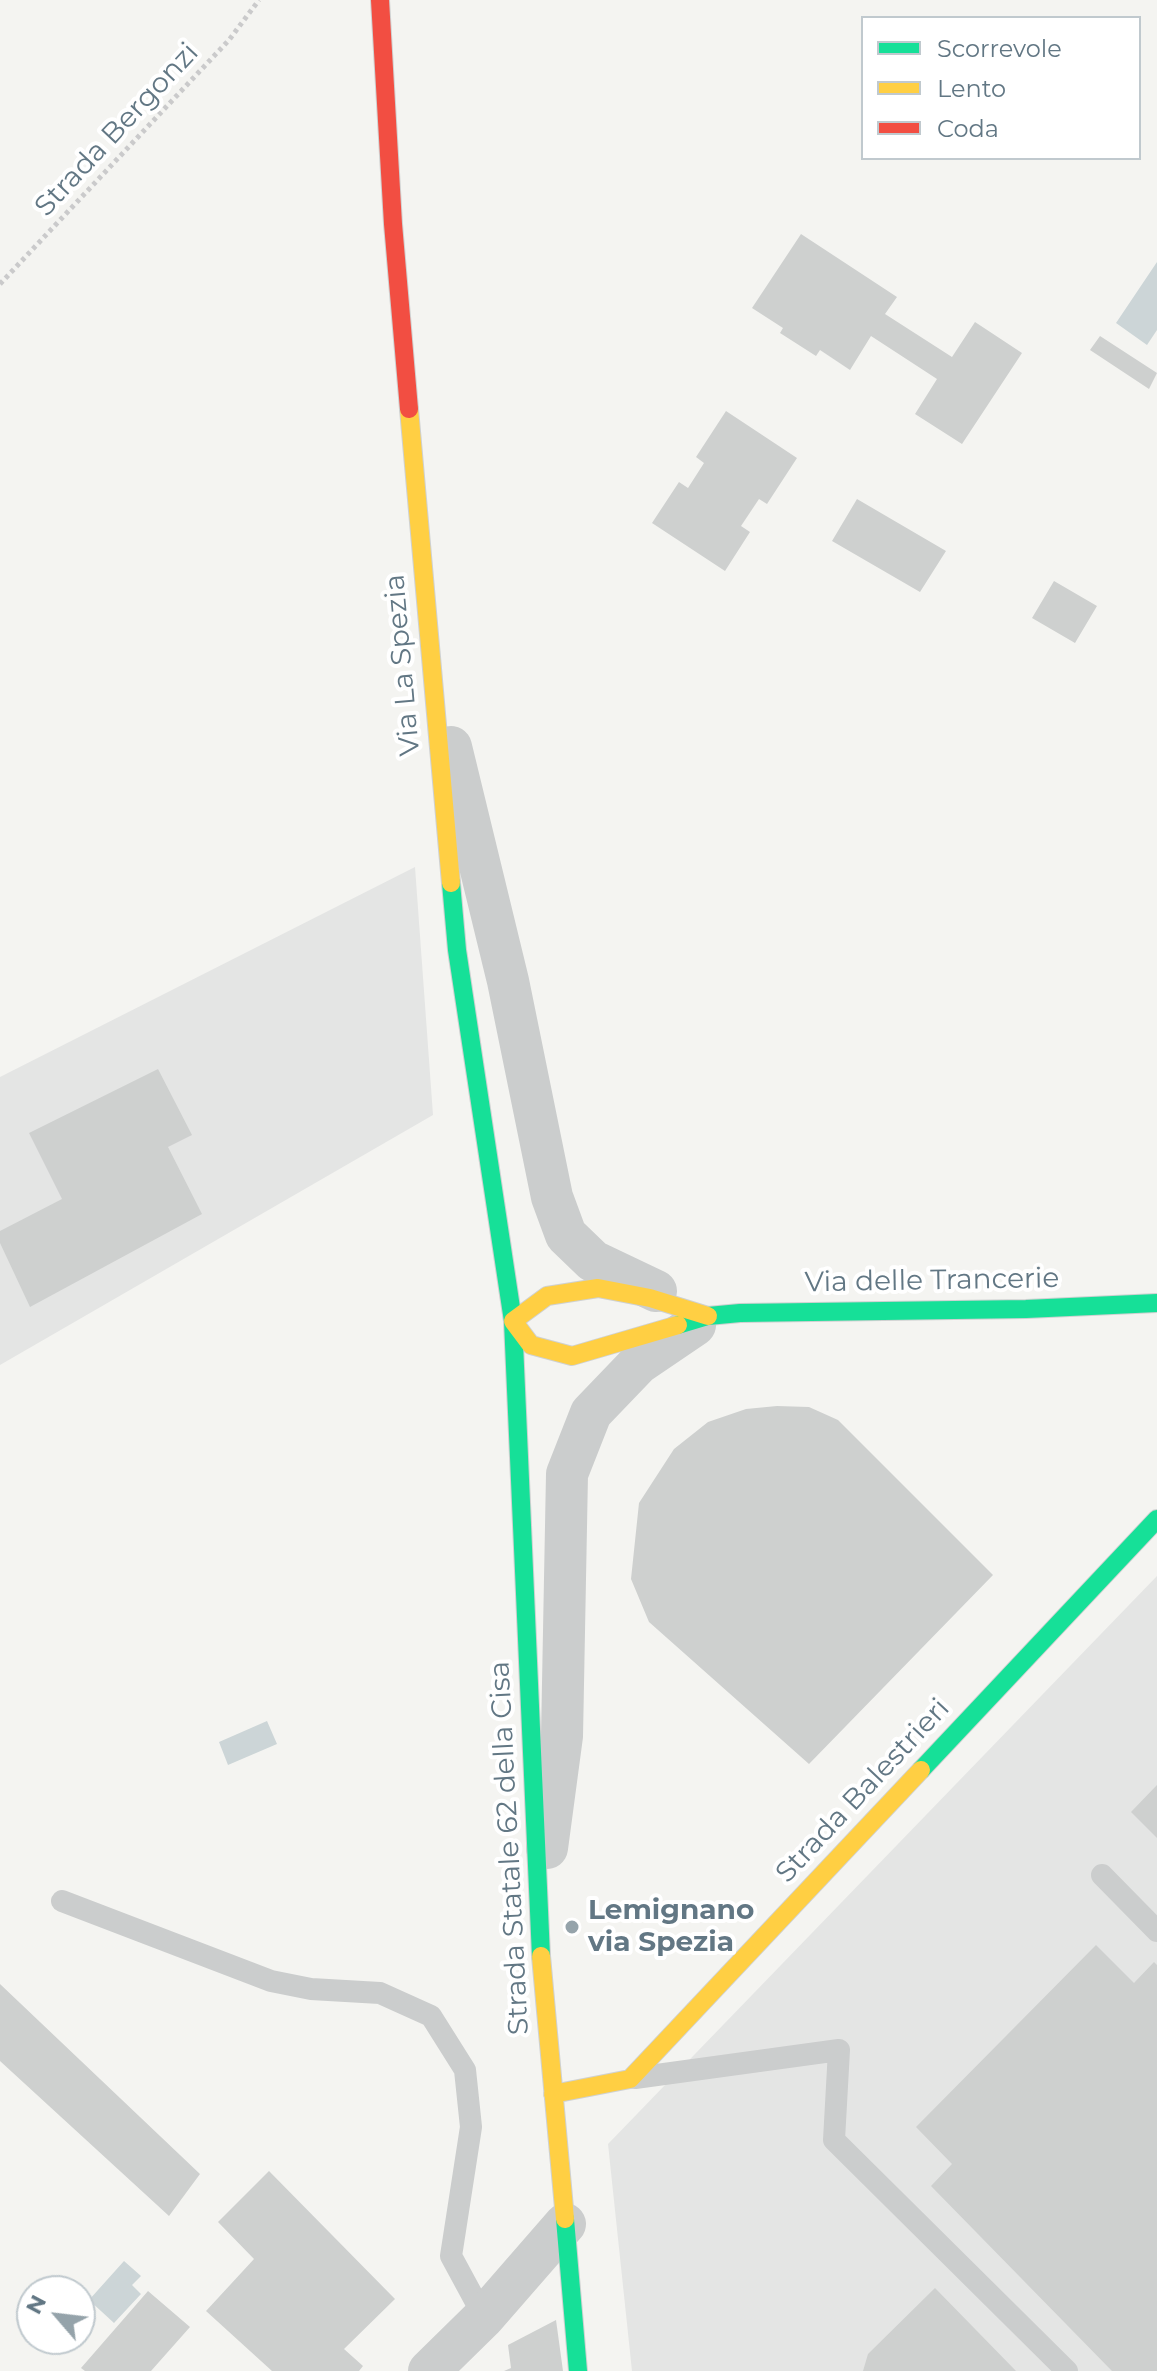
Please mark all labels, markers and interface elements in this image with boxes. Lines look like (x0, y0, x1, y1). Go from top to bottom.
legend (861, 16, 1141, 160)
text: Scorrevole (937, 34, 1062, 63)
street label: Strada Bergonzi (28, 36, 206, 224)
text: Lento (937, 74, 1006, 103)
text: Coda (937, 114, 999, 143)
street label: Via La Spezia (378, 573, 428, 757)
street label: Via delle Trancerie (804, 1262, 1060, 1300)
street label: Strada Statale 62 della Cisa (483, 1660, 537, 2036)
street label: Strada Balestrieri (769, 1692, 957, 1890)
place label: Lemignano via Spezia (588, 1894, 754, 1960)
marker: Lemignano via Spezia (563, 1918, 581, 1936)
north arrow (16, 2275, 96, 2355)
text: N (20, 2290, 52, 2319)

